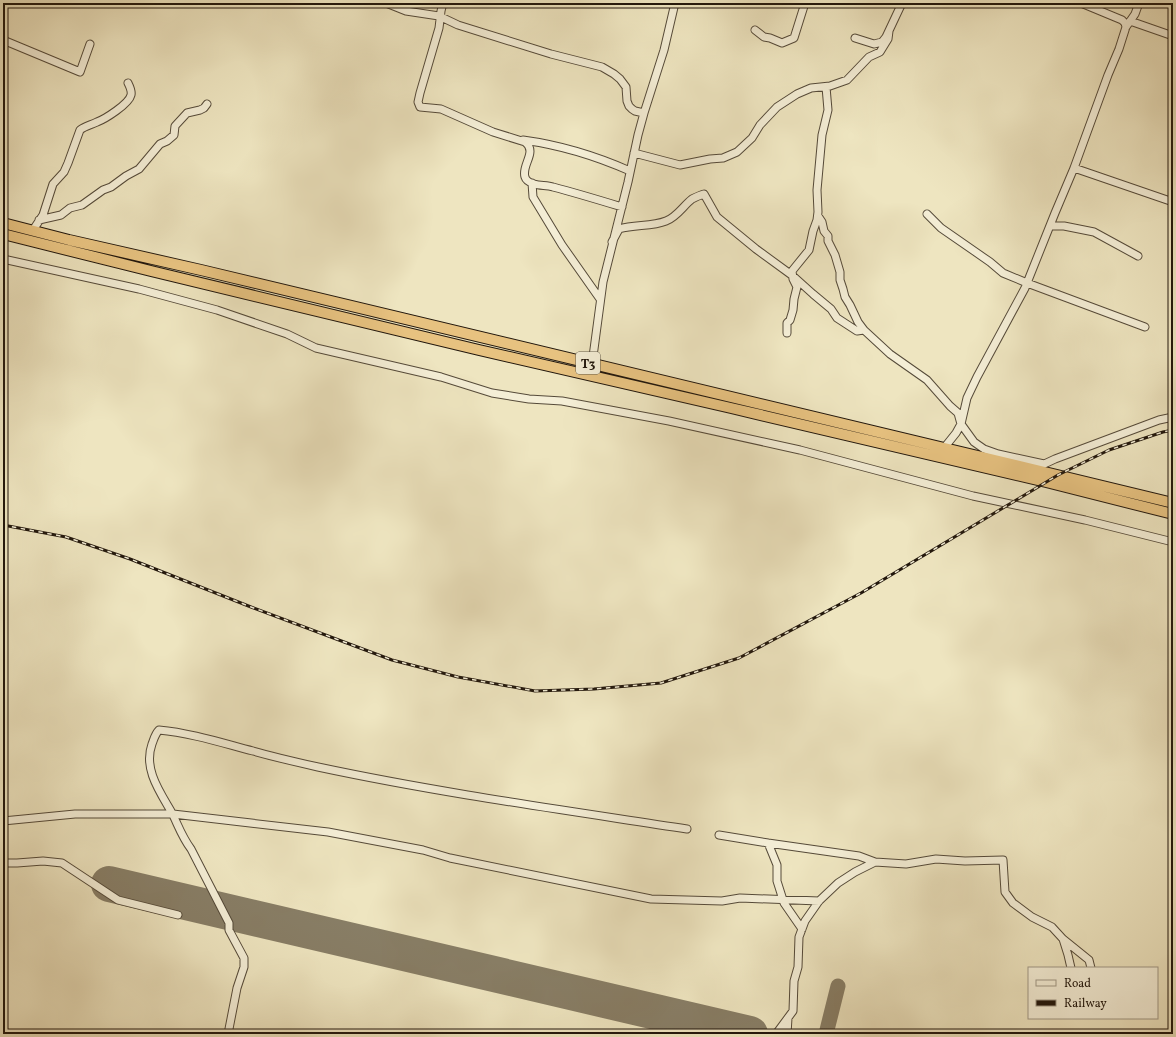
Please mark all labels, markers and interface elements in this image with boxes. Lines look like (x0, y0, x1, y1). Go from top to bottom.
road number: T3 (576, 352, 600, 374)
legend (1028, 967, 1158, 1019)
text: Road (1064, 976, 1091, 992)
text: Railway (1064, 996, 1107, 1012)

